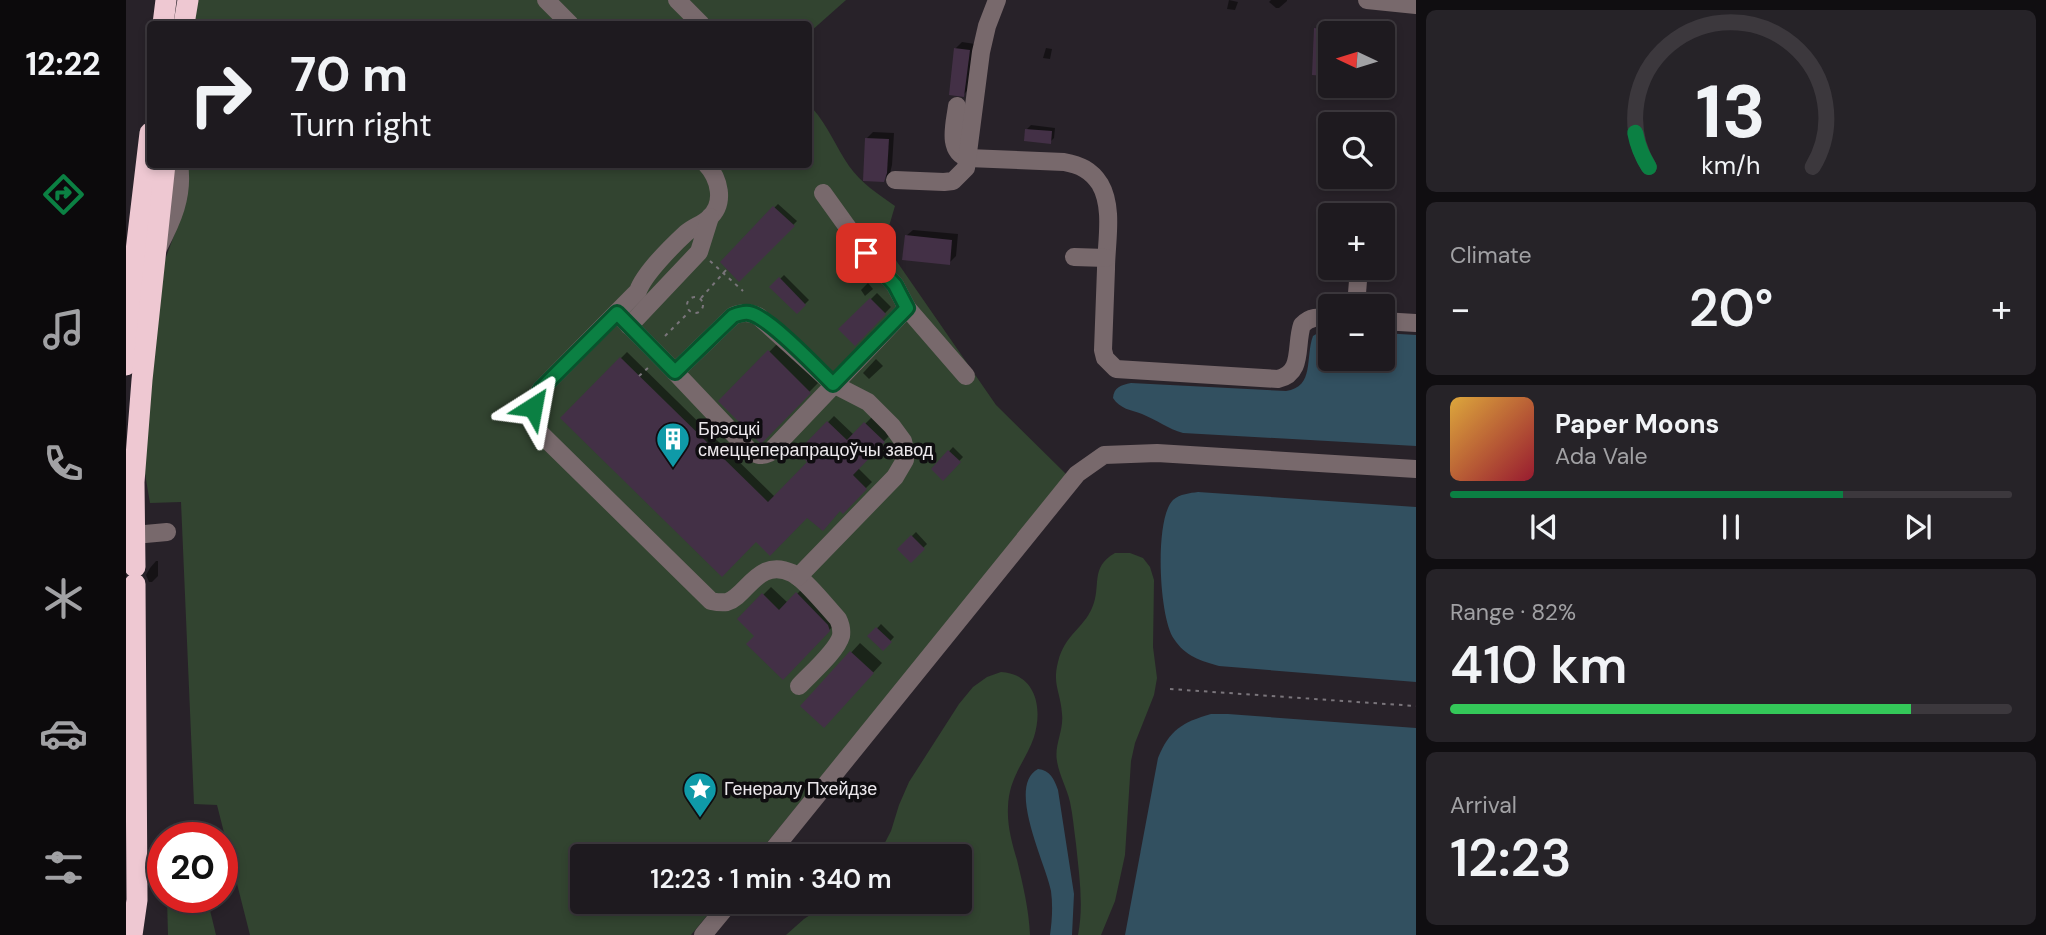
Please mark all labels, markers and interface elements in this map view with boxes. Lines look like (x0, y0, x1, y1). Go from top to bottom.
north arrow (1318, 21, 1395, 98)
map controls (1318, 21, 1395, 371)
text: 70 m (290, 42, 408, 106)
text: 12:22 (25, 43, 101, 85)
icon: right (175, 49, 266, 140)
text: 13 (1696, 65, 1766, 160)
text: Turn right (290, 104, 432, 146)
button: search (1318, 112, 1395, 189)
text: km/h (1701, 149, 1761, 182)
icon: directions (39, 170, 88, 219)
button: + (1318, 203, 1395, 280)
pin (836, 223, 896, 283)
icon: arrive (847, 234, 885, 272)
text: Climate (1450, 240, 1532, 270)
text: 20° (1689, 274, 1773, 342)
text: − (1450, 284, 1471, 334)
text: + (1991, 284, 2012, 334)
button: − (1318, 294, 1395, 371)
icon: music (39, 305, 88, 354)
position arrow (496, 370, 570, 444)
text: Paper Moons (1555, 407, 1719, 441)
place label: Брэсцкі смеццеперапрацоўчы завод (698, 417, 934, 462)
building icon: Брэсцкі смеццеперапрацоўчы завод (654, 420, 692, 469)
icon: phone (39, 439, 88, 488)
text: Ada Vale (1555, 441, 1648, 471)
icon: previous (1525, 508, 1563, 546)
icon: pause (1712, 508, 1750, 546)
icon: next (1899, 508, 1937, 546)
icon: climate (39, 574, 88, 623)
text: Range · 82% (1450, 597, 1576, 627)
text: 410 km (1450, 631, 1627, 699)
icon: car (39, 709, 88, 758)
place icon: Генералу Пхейдзе (681, 770, 719, 819)
place label: Генералу Пхейдзе (724, 777, 877, 801)
text: Arrival (1450, 790, 1517, 820)
speed limit sign: 20 (147, 822, 238, 913)
text: 12:23 (1450, 824, 1572, 892)
icon: filters (39, 843, 88, 892)
text: 12:23 · 1 min · 340 m (650, 862, 892, 896)

